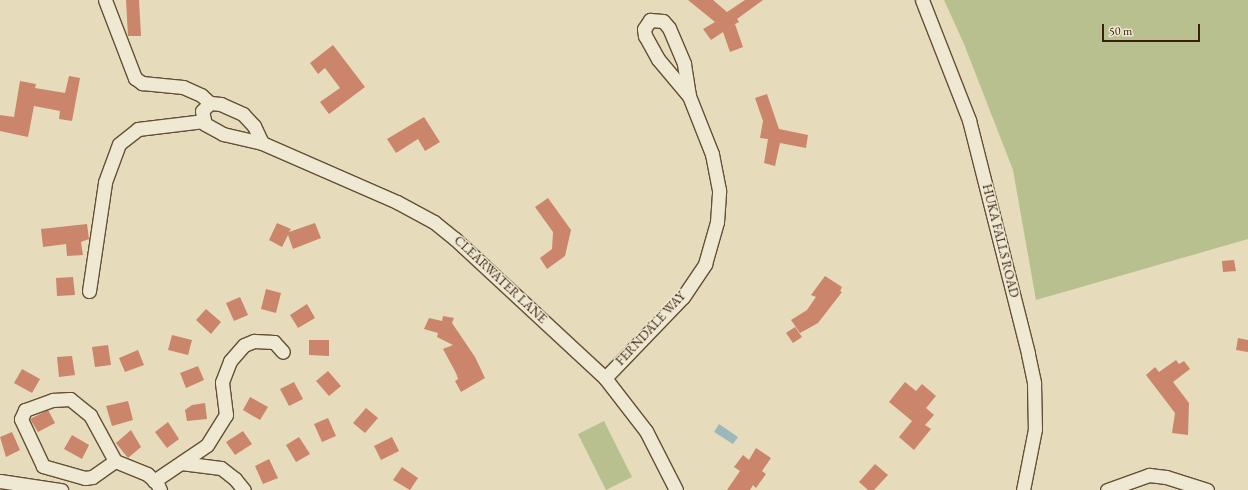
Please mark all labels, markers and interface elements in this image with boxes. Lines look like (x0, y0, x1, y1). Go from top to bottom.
scale bar (1104, 16, 1202, 42)
text: 50 m (1109, 23, 1132, 39)
street label: HUKA FALLS ROAD (978, 183, 1022, 299)
street label: CLEARWATER LANE (450, 233, 550, 327)
street label: FERNDALE WAY (613, 289, 689, 369)

